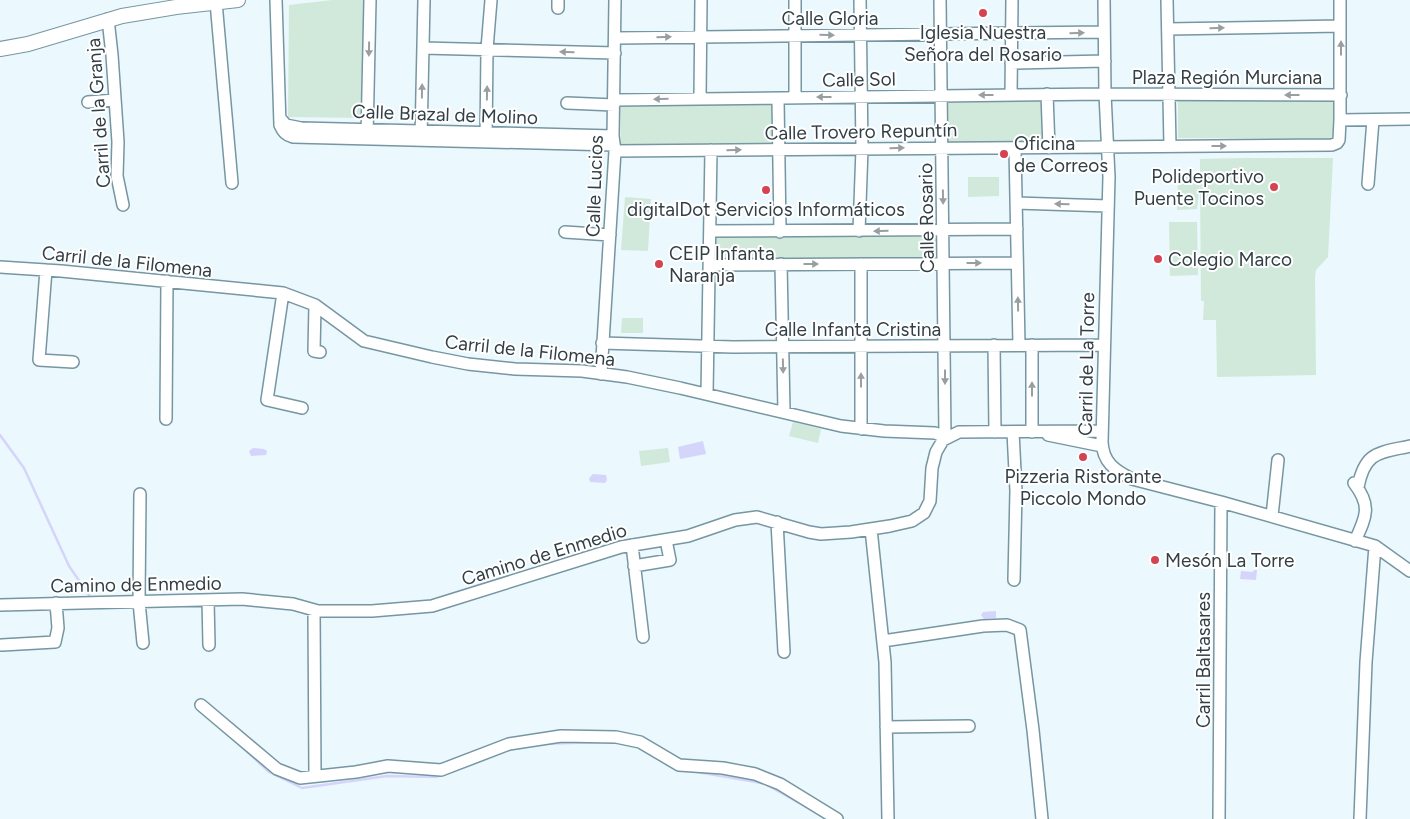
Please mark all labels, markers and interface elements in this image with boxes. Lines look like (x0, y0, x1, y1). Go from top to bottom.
street label: Calle Gloria (782, 7, 878, 30)
marker: Iglesia Nuestra Señora del Rosario (977, 7, 989, 19)
place label: Iglesia Nuestra Señora del Rosario (904, 21, 1062, 66)
one-way arrow (1209, 24, 1225, 32)
one-way arrow (1069, 28, 1085, 36)
one-way arrow (819, 31, 835, 39)
one-way arrow (657, 33, 673, 41)
street label: Carril de la Granja (82, 37, 115, 189)
one-way arrow (1336, 39, 1344, 55)
one-way arrow (364, 41, 372, 57)
one-way arrow (558, 47, 574, 55)
street label: Plaza Región Murciana (1132, 66, 1322, 89)
street label: Calle Sol (822, 67, 896, 92)
one-way arrow (418, 83, 426, 99)
one-way arrow (483, 85, 491, 101)
one-way arrow (978, 91, 994, 99)
one-way arrow (1284, 91, 1300, 99)
one-way arrow (816, 93, 832, 101)
one-way arrow (653, 95, 669, 103)
street label: Calle Brazal de Molino (352, 100, 538, 129)
street label: Calle Trovero Repuntín (764, 118, 958, 145)
place label: Oficina de Correos (1014, 132, 1108, 177)
street label: Calle Lucios (581, 135, 608, 237)
one-way arrow (1211, 142, 1227, 150)
one-way arrow (889, 144, 905, 152)
one-way arrow (726, 146, 742, 154)
marker: Oficina de Correos (998, 148, 1010, 160)
street label: Calle Rosario (914, 163, 939, 273)
place label: Polideportivo Puente Tocinos (1134, 165, 1264, 210)
marker: Polideportivo Puente Tocinos (1268, 181, 1280, 193)
marker: digitalDot Servicios Informáticos (760, 184, 772, 196)
one-way arrow (939, 189, 947, 205)
place label: digitalDot Servicios Informáticos (627, 198, 905, 221)
one-way arrow (1054, 200, 1070, 208)
one-way arrow (873, 227, 889, 235)
street label: Carril de la Filomena (41, 241, 213, 282)
place label: CEIP Infanta Naranja (669, 242, 775, 287)
place label: Colegio Marco (1168, 248, 1292, 271)
marker: Colegio Marco (1152, 253, 1164, 265)
marker: CEIP Infanta Naranja (653, 258, 665, 270)
one-way arrow (966, 259, 982, 267)
one-way arrow (804, 260, 820, 268)
street label: Carril de La Torre (1074, 292, 1099, 436)
one-way arrow (1014, 296, 1022, 312)
street label: Calle Infanta Cristina (765, 318, 941, 341)
street label: Carril de la Filomena (444, 330, 616, 371)
one-way arrow (780, 358, 788, 374)
one-way arrow (941, 369, 949, 385)
one-way arrow (857, 372, 865, 388)
one-way arrow (1028, 381, 1036, 397)
marker: Pizzeria Ristorante Piccolo Mondo (1077, 451, 1089, 463)
place label: Pizzeria Ristorante Piccolo Mondo (1004, 465, 1162, 510)
street label: Camino de Enmedio (459, 518, 629, 591)
place label: Mesón La Torre (1165, 549, 1294, 572)
marker: Mesón La Torre (1149, 554, 1161, 566)
street label: Camino de Enmedio (50, 572, 222, 597)
street label: Carril Baltasares (1192, 592, 1215, 728)

